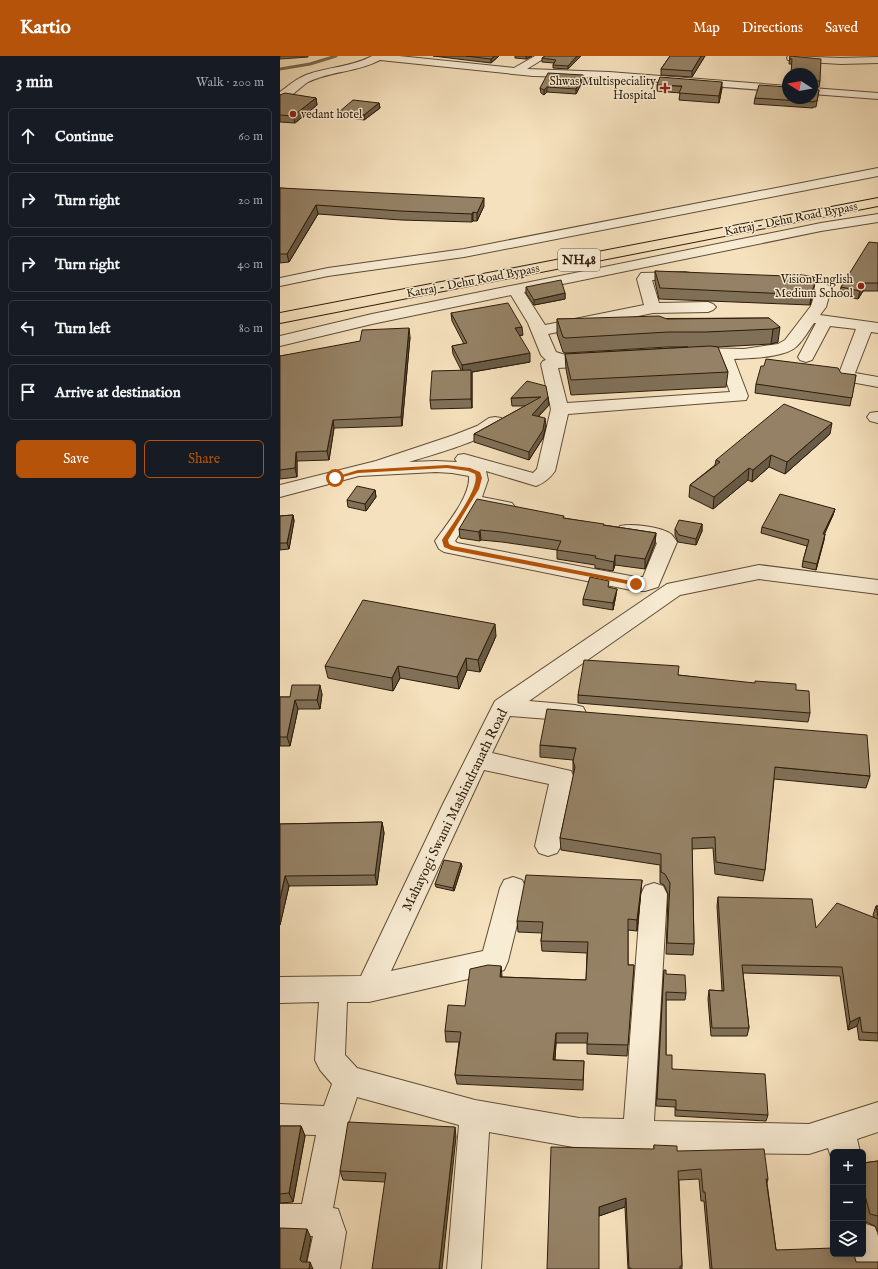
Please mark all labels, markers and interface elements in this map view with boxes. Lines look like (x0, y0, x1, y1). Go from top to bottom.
text: Kartio (20, 16, 71, 40)
text: Map (693, 19, 720, 37)
text: Directions (742, 19, 803, 37)
text: Saved (825, 19, 858, 37)
north arrow (782, 68, 818, 104)
text: 3 min (16, 72, 53, 93)
text: Walk · 200 m (196, 74, 264, 91)
place label: Shwas Multispeciality Hospital (549, 74, 657, 104)
marker: Shwas Multispeciality Hospital (659, 82, 671, 94)
place label: vedant hotel (301, 107, 363, 122)
marker: vedant hotel (288, 109, 298, 119)
icon: ahead (17, 125, 39, 147)
text: Continue (55, 127, 113, 146)
text: 60 m (238, 128, 263, 145)
icon: right (17, 189, 39, 211)
text: Turn right (55, 191, 120, 210)
text: 20 m (238, 192, 263, 209)
street label: Katraj - Dehu Road Bypass (723, 199, 859, 240)
road number: NH48 (558, 249, 600, 271)
icon: right (17, 253, 39, 275)
text: Turn right (55, 255, 120, 274)
text: 40 m (237, 256, 263, 273)
street label: Katraj - Dehu Road Bypass (405, 261, 541, 302)
place label: Vision English Medium School (775, 272, 854, 301)
marker: Vision English Medium School (856, 281, 866, 291)
icon: left (17, 317, 39, 339)
text: Turn left (55, 319, 111, 338)
text: 80 m (239, 320, 263, 337)
icon: arrive (17, 381, 39, 403)
text: Arrive at destination (55, 383, 181, 402)
button: Save (16, 440, 136, 478)
button: Share (144, 440, 264, 478)
route start (326, 469, 344, 487)
route end (627, 575, 645, 593)
street label: Mahayogi Swami Mashindranath Road (398, 705, 512, 914)
map controls (830, 1149, 866, 1257)
button: + (830, 1149, 866, 1185)
button: − (830, 1185, 866, 1221)
button: layers (830, 1221, 866, 1257)

